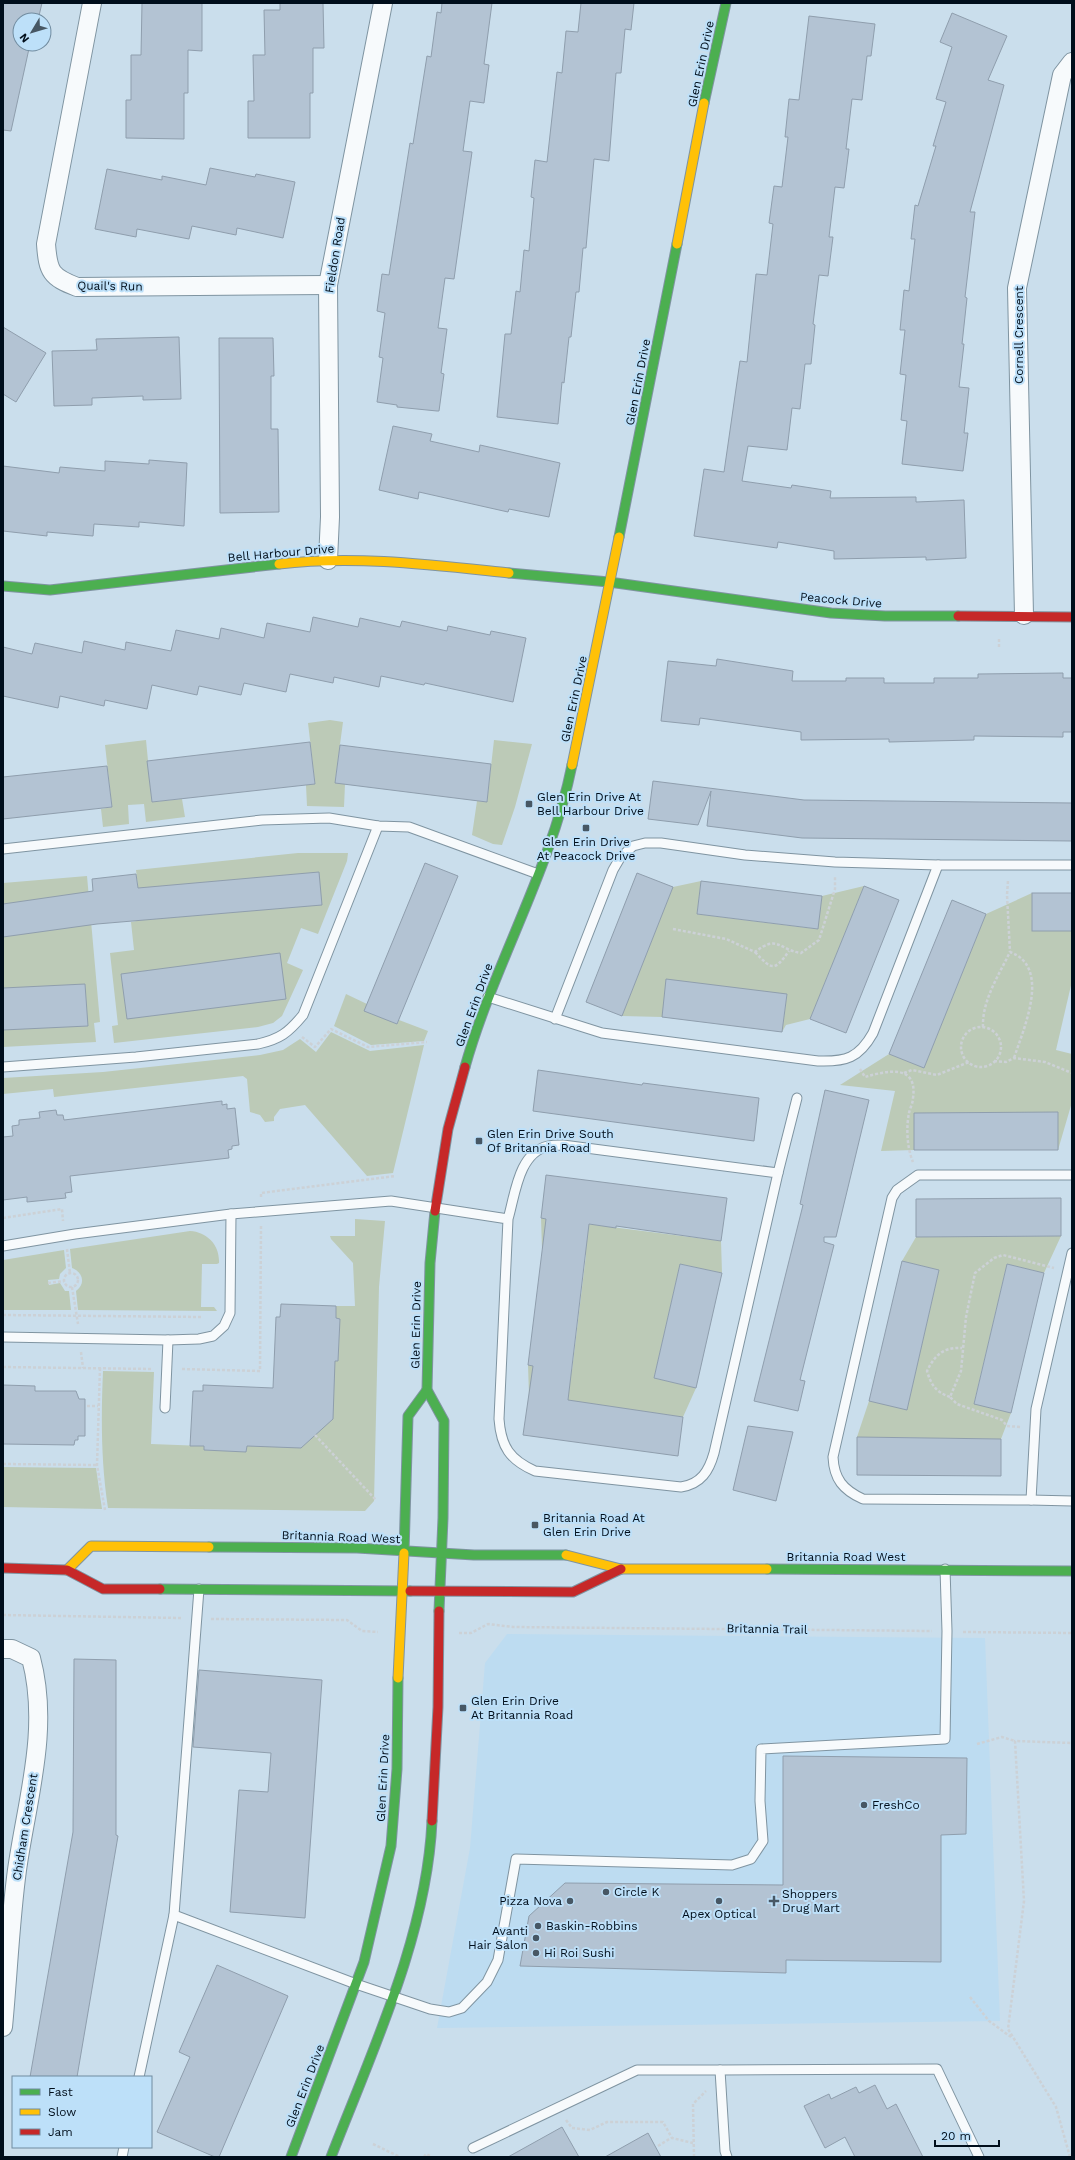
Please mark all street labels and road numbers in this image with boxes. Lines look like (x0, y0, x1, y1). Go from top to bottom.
street label: Glen Erin Drive (685, 19, 717, 108)
street label: Fieldon Road (322, 216, 348, 294)
street label: Quail's Run (77, 278, 143, 294)
street label: Cornell Crescent (1012, 286, 1026, 384)
street label: Glen Erin Drive (623, 337, 653, 426)
street label: Bell Harbour Drive (227, 541, 335, 565)
street label: Peacock Drive (800, 589, 883, 611)
street label: Glen Erin Drive (558, 654, 590, 743)
street label: Glen Erin Drive (452, 961, 496, 1049)
street label: Glen Erin Drive (408, 1281, 424, 1369)
street label: Britannia Road West (281, 1528, 401, 1546)
street label: Britannia Road West (787, 1550, 905, 1564)
street label: Britannia Trail (726, 1621, 808, 1637)
street label: Glen Erin Drive (374, 1734, 392, 1822)
street label: Chidham Crescent (10, 1772, 40, 1882)
street label: Glen Erin Drive (283, 2042, 327, 2130)

